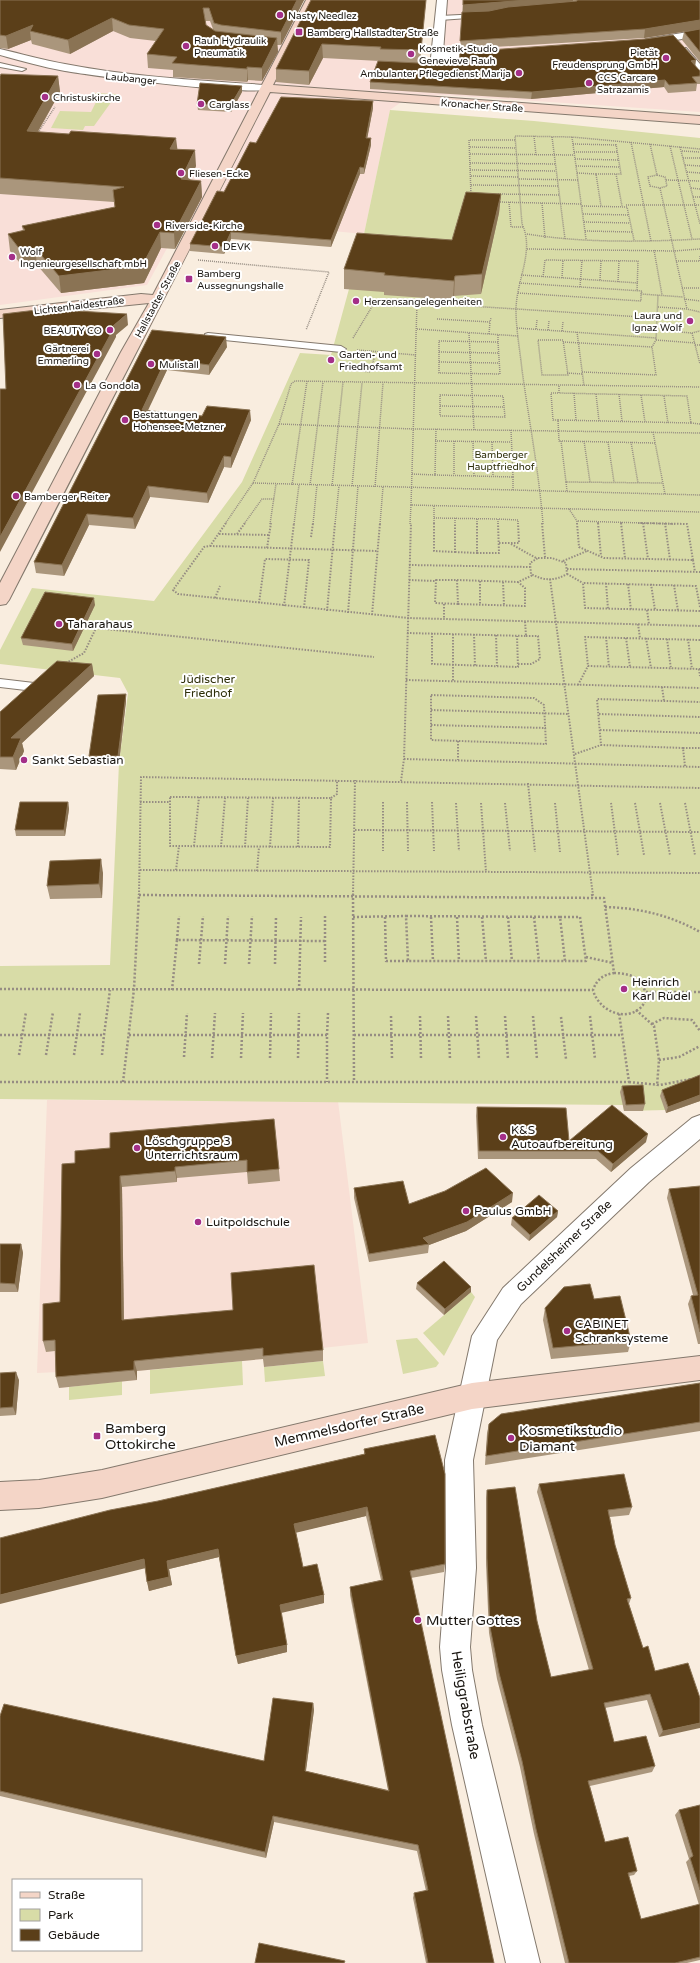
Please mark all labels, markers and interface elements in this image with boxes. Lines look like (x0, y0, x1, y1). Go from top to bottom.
marker: Nasty Needlez (275, 10, 285, 20)
place label: Nasty Needlez (288, 10, 357, 22)
marker: Bamberg Hallstadter Straße (294, 27, 304, 37)
place label: Bamberg Hallstadter Straße (307, 27, 439, 39)
place label: Rauh Hydraulik Pneumatik (194, 35, 267, 59)
marker: Rauh Hydraulik Pneumatik (181, 41, 191, 51)
place label: Kosmetik-Studio Genevieve Rauh (419, 43, 498, 67)
place label: Pietät Freudensprung GmbH (552, 47, 658, 71)
marker: Kosmetik-Studio Genevieve Rauh (406, 49, 416, 59)
marker: Pietät Freudensprung GmbH (661, 53, 671, 63)
place label: Ambulanter Pflegedienst Marija (360, 68, 511, 80)
marker: Ambulanter Pflegedienst Marija (514, 68, 524, 78)
street label: Laubanger (105, 70, 157, 88)
place label: CCS Carcare Satrazamis (597, 72, 656, 96)
marker: CCS Carcare Satrazamis (584, 78, 594, 88)
marker: Christuskirche (40, 92, 50, 102)
place label: Christuskirche (53, 92, 121, 104)
street label: Kronacher Straße (440, 97, 524, 115)
marker: Carglass (196, 99, 206, 109)
place label: Carglass (209, 99, 249, 111)
marker: Fliesen-Ecke (176, 168, 186, 178)
place label: Fliesen-Ecke (189, 168, 249, 180)
marker: Riverside-Kirche (152, 220, 162, 230)
place label: Riverside-Kirche (165, 220, 243, 232)
marker: DEVK (210, 241, 220, 251)
place label: DEVK (223, 241, 251, 253)
place label: Wolf Ingenieurgesellschaft mbH (20, 246, 147, 270)
marker: Wolf Ingenieurgesellschaft mbH (7, 252, 17, 262)
street label: Hallstadter Straße (133, 259, 183, 340)
place label: Bamberg Aussegnungshalle (197, 268, 284, 292)
marker: Bamberg Aussegnungshalle (184, 274, 194, 284)
street label: Lichtenhaidestraße (33, 294, 125, 317)
marker: Herzensangelegenheiten (351, 296, 361, 306)
place label: Herzensangelegenheiten (364, 296, 482, 308)
place label: Laura und Ignaz Wolf (632, 310, 682, 334)
marker: Laura und Ignaz Wolf (685, 316, 695, 326)
place label: BEAUTY CO (43, 325, 102, 337)
marker: BEAUTY CO (105, 325, 115, 335)
place label: Gärtnerei Emmerling (37, 343, 89, 367)
marker: Gärtnerei Emmerling (92, 349, 102, 359)
place label: Garten- und Friedhofsamt (339, 349, 403, 373)
marker: Garten- und Friedhofsamt (326, 355, 336, 365)
marker: Mulistall (146, 359, 156, 369)
place label: Mulistall (159, 359, 199, 371)
marker: La Gondola (72, 380, 82, 390)
place label: La Gondola (85, 380, 139, 392)
place label: Bestattungen Hohensee-Metzner (133, 409, 224, 433)
marker: Bestattungen Hohensee-Metzner (120, 415, 130, 425)
park label: Bamberger Hauptfriedhof (467, 449, 535, 473)
marker: Bamberger Reiter (11, 491, 21, 501)
place label: Bamberger Reiter (24, 491, 108, 503)
place label: Taharahaus (67, 617, 133, 631)
marker: Taharahaus (54, 619, 64, 629)
park label: Jüdischer Friedhof (181, 672, 236, 700)
place label: Sankt Sebastian (32, 753, 124, 767)
marker: Sankt Sebastian (19, 755, 29, 765)
place label: Heinrich Karl Rüdel (632, 975, 691, 1003)
marker: Heinrich Karl Rüdel (619, 984, 629, 994)
place label: K&S Autoaufbereitung (511, 1123, 613, 1151)
marker: K&S Autoaufbereitung (498, 1132, 508, 1142)
place label: Löschgruppe 3 Unterrichtsraum (145, 1134, 238, 1162)
marker: Löschgruppe 3 Unterrichtsraum (132, 1143, 142, 1153)
street label: Gundelsheimer Straße (514, 1197, 615, 1295)
place label: Paulus GmbH (474, 1204, 552, 1218)
marker: Paulus GmbH (461, 1206, 471, 1216)
place label: Luitpoldschule (206, 1215, 290, 1229)
marker: Luitpoldschule (193, 1217, 203, 1227)
place label: CABINET Schranksysteme (575, 1317, 668, 1345)
marker: CABINET Schranksysteme (562, 1326, 572, 1336)
street label: Memmelsdorfer Straße (273, 1400, 426, 1451)
place label: Bamberg Ottokirche (105, 1420, 176, 1453)
place label: Kosmetikstudio Diamant (519, 1422, 622, 1455)
marker: Bamberg Ottokirche (92, 1431, 102, 1441)
marker: Kosmetikstudio Diamant (506, 1433, 516, 1443)
place label: Mutter Gottes (426, 1612, 520, 1629)
marker: Mutter Gottes (413, 1615, 423, 1625)
street label: Heiliggrabstraße (448, 1649, 483, 1761)
legend (12, 1879, 142, 1951)
text: Straße (48, 1888, 85, 1902)
text: Park (48, 1908, 74, 1922)
text: Gebäude (48, 1928, 100, 1942)

